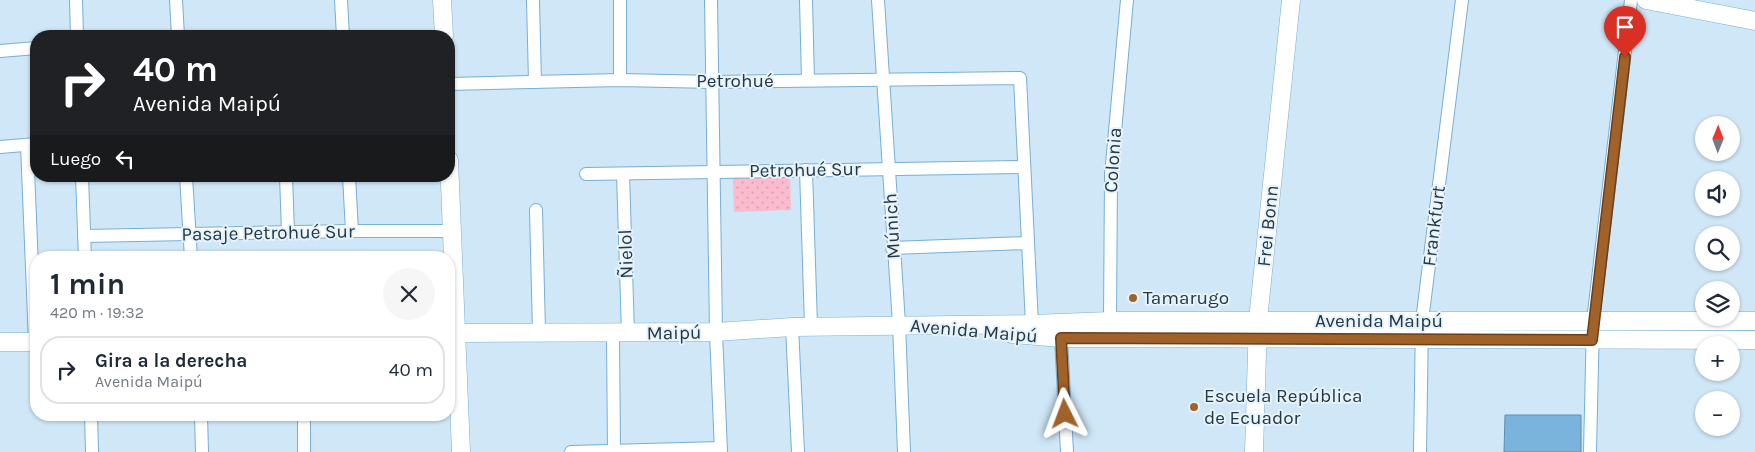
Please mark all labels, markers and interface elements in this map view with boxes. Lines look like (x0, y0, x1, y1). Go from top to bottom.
pin (1604, 6, 1646, 57)
icon: arrive (1611, 13, 1639, 41)
text: 40 m (133, 49, 218, 90)
icon: right (50, 50, 115, 115)
street label: Petrohué (696, 70, 774, 92)
text: Avenida Maipú (133, 91, 281, 117)
north arrow (1695, 116, 1740, 161)
map controls (1695, 116, 1740, 436)
street label: Colonia (1100, 127, 1126, 193)
icon: left (111, 145, 139, 173)
text: Luego (50, 148, 101, 170)
street label: Petrohué Sur (749, 158, 861, 182)
button: sound (1695, 171, 1740, 216)
street label: Frei Bonn (1253, 184, 1283, 268)
street label: Frankfurt (1418, 184, 1450, 268)
street label: Múnich (879, 192, 905, 260)
street label: Pasaje Petrohué Sur (181, 220, 355, 246)
button: search (1695, 226, 1740, 271)
street label: Ñielol (614, 229, 638, 279)
text: 1 min (50, 266, 125, 302)
button: close (383, 268, 435, 320)
button: layers (1695, 281, 1740, 326)
place label: Tamarugo (1143, 287, 1229, 309)
marker: Tamarugo (1127, 292, 1139, 304)
text: 420 m · 19:32 (50, 303, 144, 322)
street label: Avenida Maipú (1315, 310, 1443, 332)
street label: Avenida Maipú (909, 314, 1039, 348)
street label: Maipú (646, 322, 702, 344)
button: + (1695, 336, 1740, 381)
text: Gira a la derecha (95, 350, 247, 372)
icon: right (52, 356, 80, 384)
text: 40 m (389, 359, 433, 381)
text: Avenida Maipú (95, 372, 203, 391)
place label: Escuela República de Ecuador (1204, 385, 1363, 429)
position arrow (1038, 387, 1090, 439)
button: − (1695, 391, 1740, 436)
marker: Escuela República de Ecuador (1188, 401, 1200, 413)

